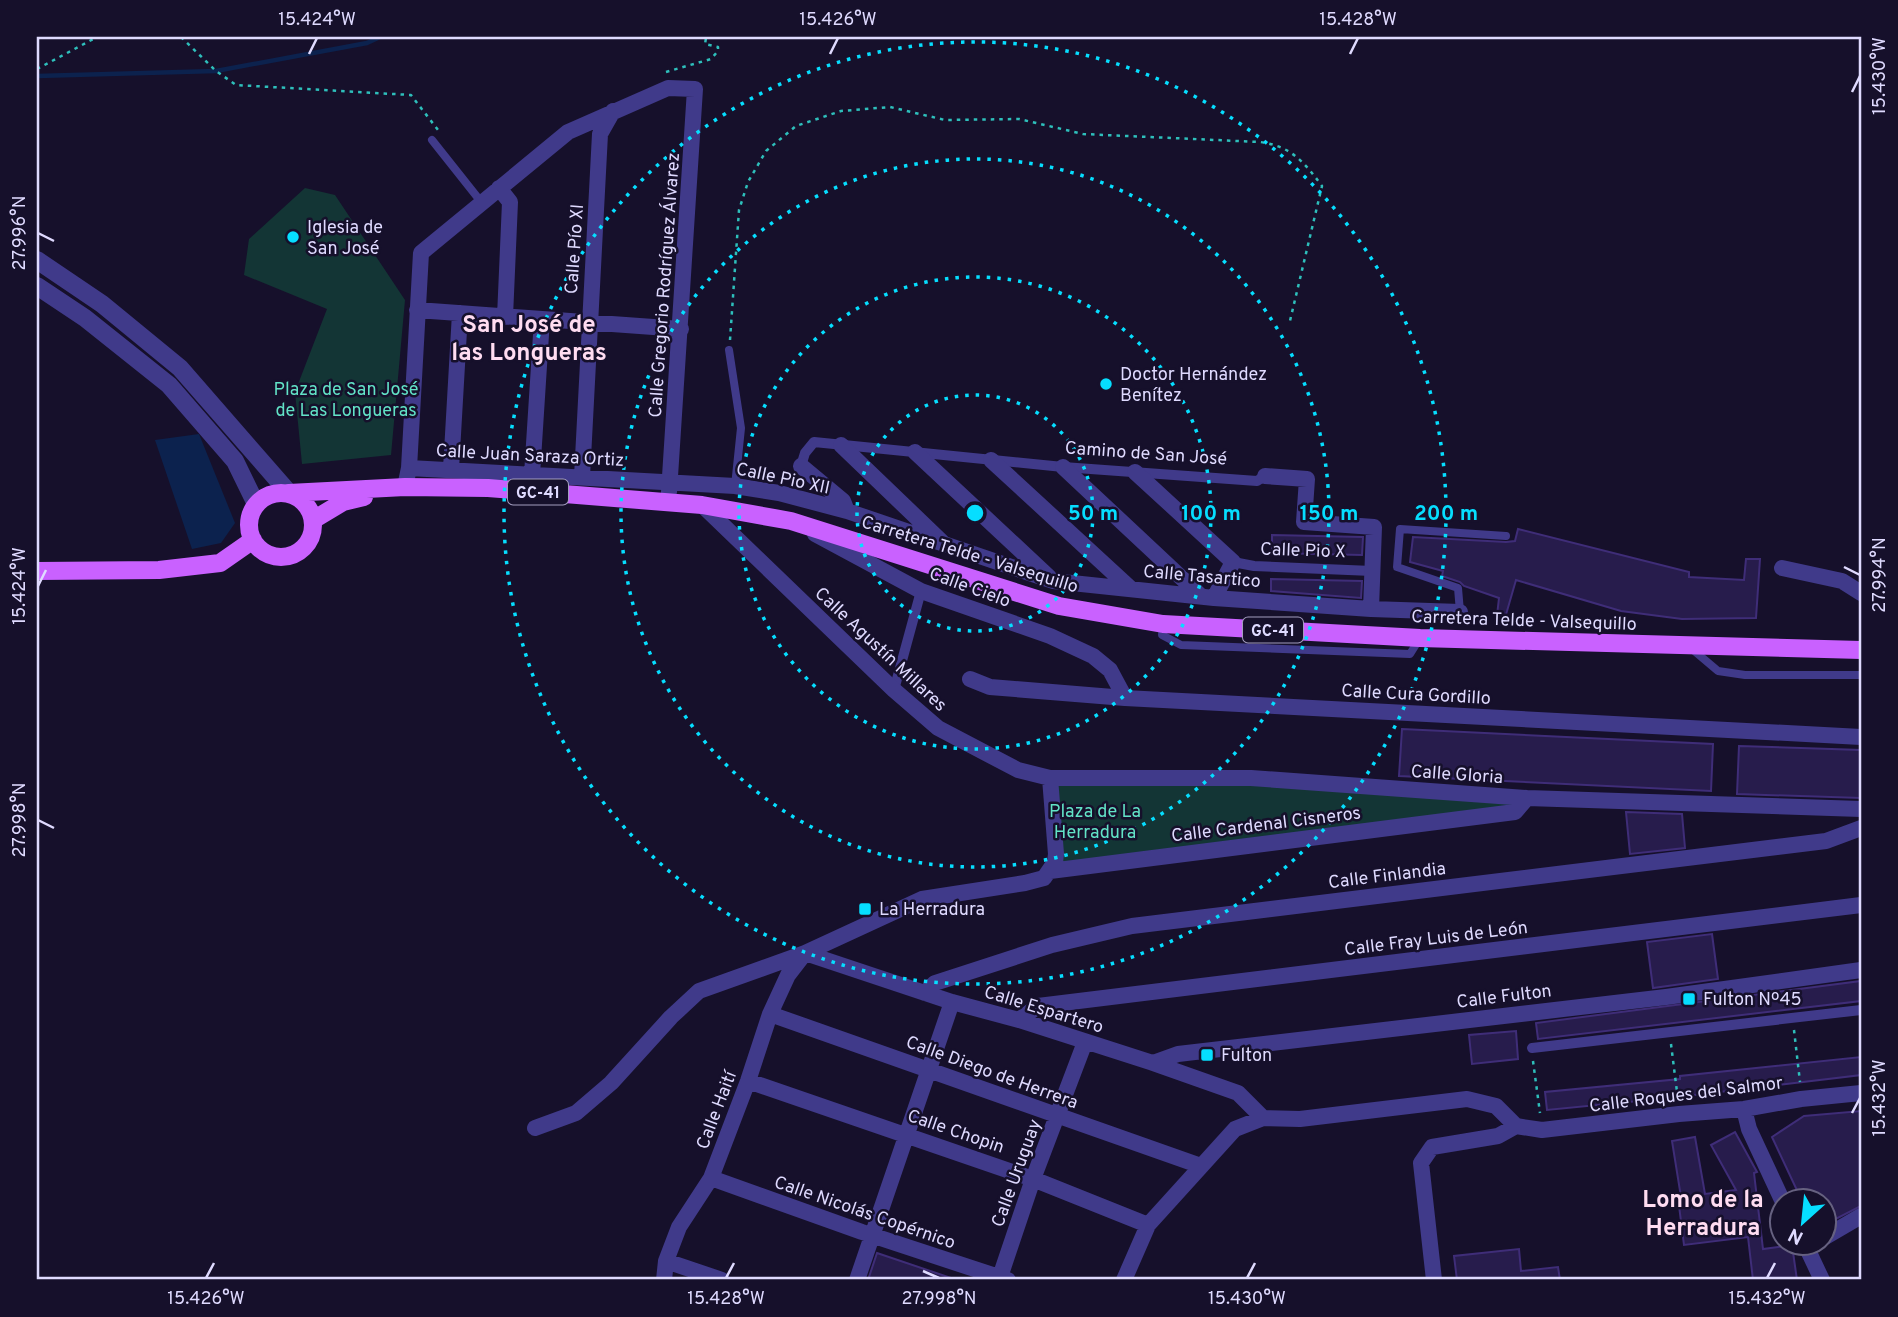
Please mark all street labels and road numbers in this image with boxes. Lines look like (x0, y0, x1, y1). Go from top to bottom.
street label: Calle Gregorio Rodríguez Álvarez (643, 152, 686, 418)
street label: Calle Pío XI (561, 203, 590, 295)
street label: Camino de San José (1064, 437, 1228, 472)
street label: Calle Juan Saraza Ortiz (435, 440, 625, 473)
street label: Calle Pio XII (734, 458, 832, 501)
road number: GC-41 (508, 480, 568, 505)
street label: Carretera Telde - Valsequillo (858, 511, 1081, 599)
street label: Calle Pio X (1260, 539, 1346, 564)
street label: Calle Tasartico (1142, 561, 1262, 594)
street label: Calle Cielo (926, 563, 1013, 614)
street label: Calle Agustín Millares (809, 583, 951, 717)
street label: Carretera Telde - Valsequillo (1411, 606, 1637, 637)
road number: GC-41 (1243, 618, 1303, 642)
street label: Calle Cura Gordillo (1341, 680, 1491, 711)
street label: Calle Gloria (1410, 761, 1504, 790)
street label: Calle Cardenal Cisneros (1170, 802, 1362, 849)
street label: Calle Finlandia (1327, 858, 1447, 895)
street label: Calle Fray Luis de León (1343, 917, 1529, 962)
street label: Calle Fulton (1455, 980, 1553, 1015)
street label: Calle Espartero (981, 981, 1106, 1040)
street label: Calle Diego de Herrera (902, 1032, 1081, 1115)
street label: Calle Haití (692, 1067, 743, 1153)
street label: Calle Roques del Salmor (1588, 1072, 1784, 1119)
street label: Calle Chopin (904, 1105, 1007, 1160)
street label: Calle Uruguay (987, 1116, 1048, 1231)
street label: Calle Nicolás Copérnico (771, 1172, 958, 1255)

